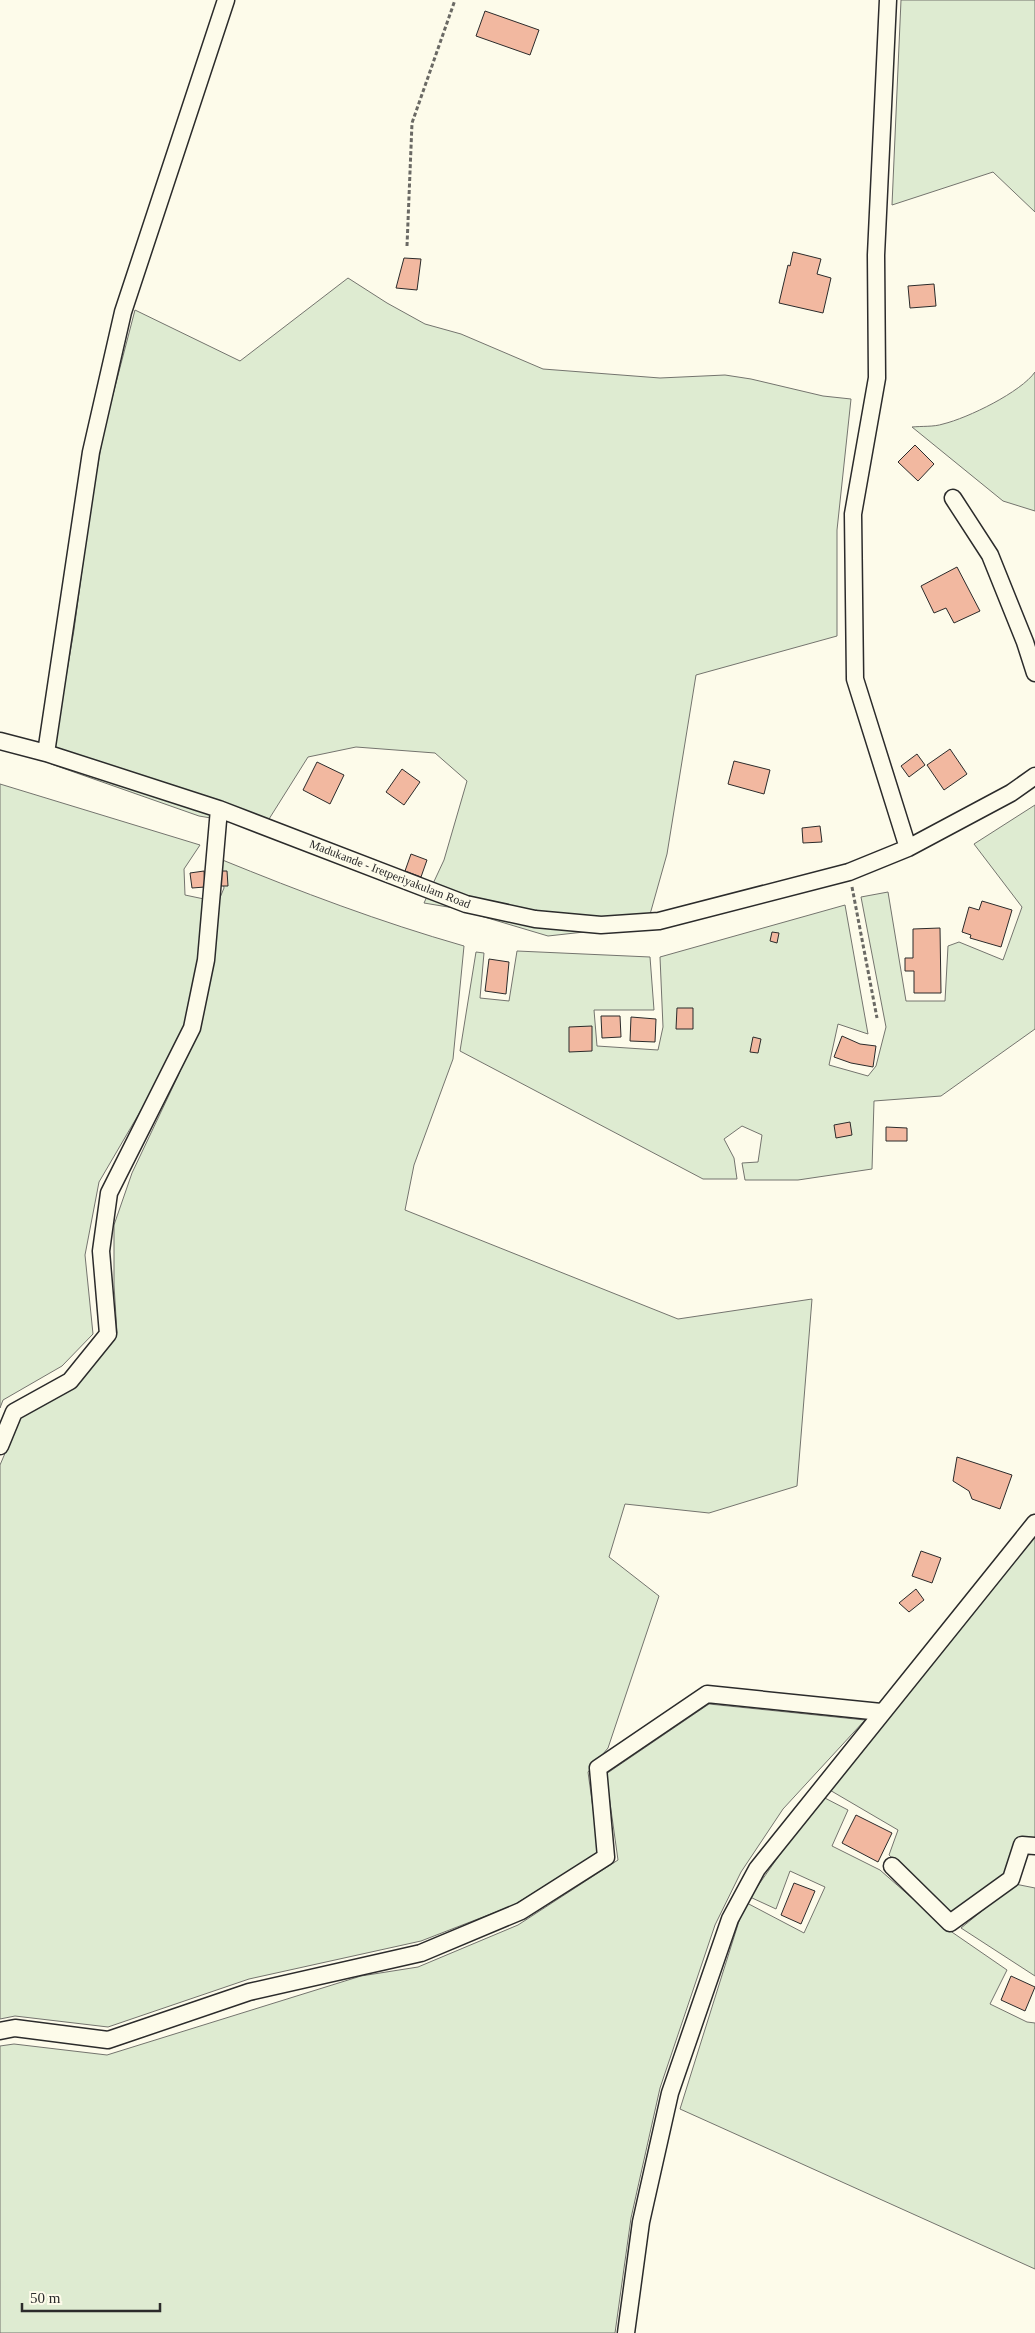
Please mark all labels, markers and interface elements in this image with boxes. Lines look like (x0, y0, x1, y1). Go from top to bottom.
street label: Madukande - Iretperiyakulam Road (307, 837, 473, 911)
scale bar (22, 2280, 160, 2312)
text: 50 m (30, 2290, 61, 2306)

